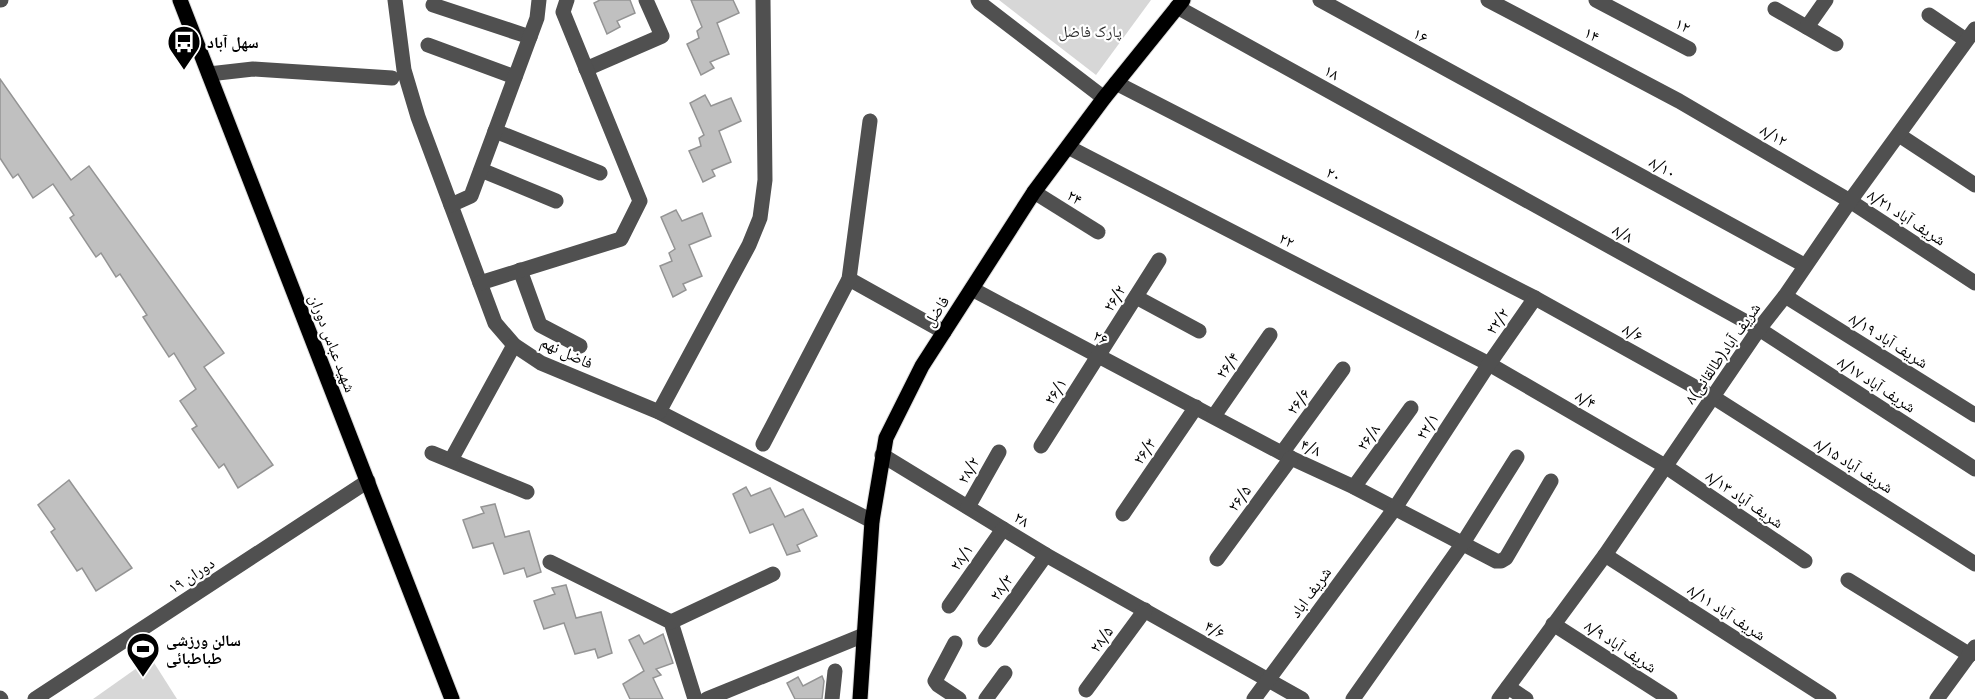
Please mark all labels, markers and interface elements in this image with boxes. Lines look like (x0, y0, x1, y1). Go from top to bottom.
street label: ۱۲ (1672, 14, 1694, 36)
park label: پارک فاضل (1058, 22, 1122, 42)
street label: ۱۴ (1581, 23, 1603, 45)
bus stop icon: سهل آباد (166, 24, 202, 71)
street label: ۱۶ (1410, 24, 1432, 46)
place label: سهل آباد (207, 33, 259, 52)
street label: ۱۸ (1321, 61, 1343, 83)
street label: ۸/۱۲ (1758, 120, 1790, 150)
street label: ۸/۱۰ (1647, 152, 1679, 182)
street label: ۲۰ (1324, 163, 1344, 185)
street label: شریف آباد ۸/۲۱ (1864, 185, 1949, 250)
street label: ۲۴ (1064, 186, 1086, 208)
street label: ۸/۸ (1610, 220, 1636, 246)
street label: ۲۲ (1277, 229, 1297, 251)
street label: ۲۶/۲ (1099, 282, 1129, 314)
street label: شهید عباس دوران (304, 291, 360, 395)
street label: فاضل (920, 292, 954, 331)
street label: ۸شریف آباد(طالقانی) (1680, 299, 1765, 408)
street label: ۲۲/۲ (1482, 305, 1512, 337)
street label: شریف آباد ۸/۱۹ (1846, 309, 1932, 372)
street label: ۸/۶ (1620, 319, 1646, 345)
street label: ۲۶ (1090, 326, 1112, 348)
street label: فاضل نهم (537, 332, 596, 374)
street label: ۲۶/۴ (1212, 349, 1242, 381)
street label: شریف آباد ۸/۱۷ (1834, 352, 1919, 417)
street label: ۲۶/۱ (1040, 375, 1070, 407)
street label: ۲۶/۶ (1283, 385, 1313, 417)
street label: ۸/۴ (1573, 386, 1599, 412)
street label: ۲۲/۱ (1412, 410, 1442, 442)
street label: ۲۶/۸ (1353, 421, 1383, 453)
street label: شریف آباد ۸/۱۵ (1811, 434, 1897, 497)
street label: ۲۶/۳ (1129, 435, 1159, 467)
street label: ۴/۸ (1298, 435, 1324, 459)
street label: ۲۸/۲ (953, 454, 983, 486)
street label: شریف آباد ۸/۱۳ (1702, 467, 1787, 532)
street label: ۲۶/۵ (1224, 482, 1254, 514)
street label: ۲۸ (1011, 508, 1033, 530)
street label: ۲۸/۱ (946, 541, 976, 573)
street label: دوران ۱۹ (164, 553, 219, 598)
street label: شریف اباد (1286, 563, 1335, 621)
street label: ۲۸/۳ (986, 571, 1016, 603)
street label: شریف آباد ۸/۱۱ (1684, 580, 1769, 645)
street label: ۴/۶ (1202, 616, 1228, 642)
street label: شریف آباد ۸/۹ (1581, 616, 1660, 677)
street label: ۲۸/۵ (1086, 623, 1116, 655)
sports icon: سالن ورزشی طباطبائی (125, 631, 161, 678)
place label: سالن ورزشی طباطبائی (166, 631, 241, 668)

